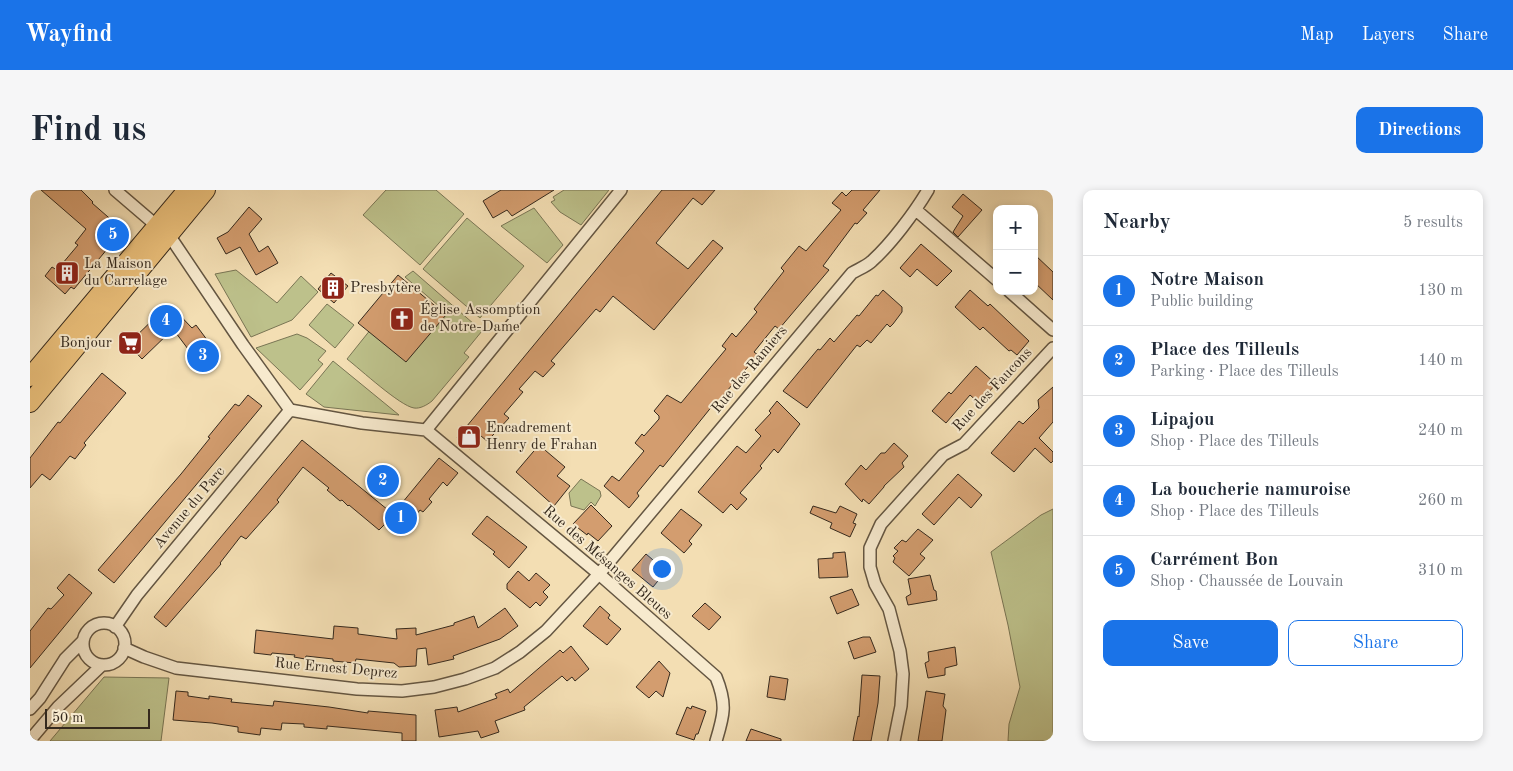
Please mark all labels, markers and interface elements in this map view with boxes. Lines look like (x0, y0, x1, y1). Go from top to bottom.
text: Wayfind (25, 23, 112, 47)
text: Map (1300, 26, 1334, 44)
text: Layers (1362, 26, 1414, 44)
text: Share (1442, 26, 1488, 44)
button: Directions (1356, 107, 1483, 153)
text: Find us (30, 113, 146, 148)
map controls (993, 205, 1038, 295)
button: + (993, 205, 1038, 250)
text: Nearby (1103, 212, 1171, 233)
text: 5 results (1403, 215, 1463, 231)
pin: 5 (97, 216, 129, 254)
button: − (993, 250, 1038, 295)
place label: La Maison du Carrelage (84, 257, 167, 289)
building icon: La Maison du Carrelage (54, 260, 80, 286)
text: Notre Maison (1150, 271, 1264, 290)
building icon: Presbytère (320, 275, 346, 301)
place label: Presbytère (350, 281, 421, 296)
text: 1 (1114, 283, 1124, 299)
text: 130 m (1418, 283, 1463, 299)
text: Public building (1150, 294, 1253, 310)
place label: Église Assomption de Notre-Dame (420, 300, 541, 335)
pin: 4 (150, 302, 182, 340)
church icon: Église Assomption de Notre-Dame (389, 306, 415, 332)
street label: Rue des Ramiers (709, 323, 791, 417)
supermarket icon: Bonjour (117, 330, 143, 356)
place label: Bonjour (60, 336, 112, 351)
pin: 3 (187, 337, 219, 375)
text: Place des Tilleuls (1150, 341, 1299, 360)
street label: Rue des Faucons (951, 345, 1035, 435)
text: 2 (1114, 353, 1124, 369)
text: 140 m (1418, 353, 1463, 369)
text: Parking · Place des Tilleuls (1150, 364, 1339, 380)
text: Lipajou (1150, 411, 1214, 430)
place label: Encadrement Henry de Frahan (486, 421, 597, 453)
text: 3 (1114, 423, 1124, 439)
text: 240 m (1418, 423, 1463, 439)
shop icon: Encadrement Henry de Frahan (456, 424, 482, 450)
text: Shop · Place des Tilleuls (1150, 434, 1319, 450)
pin: 2 (367, 462, 399, 500)
street label: Avenue du Parc (152, 464, 229, 552)
text: La boucherie namuroise (1150, 481, 1351, 500)
text: 4 (1114, 493, 1124, 509)
text: 260 m (1418, 493, 1463, 509)
pin: 1 (385, 499, 417, 537)
street label: Rue des Mésanges Bleues (540, 503, 674, 623)
text: Shop · Place des Tilleuls (1150, 504, 1319, 520)
text: Carrément Bon (1150, 551, 1278, 570)
your location (649, 556, 675, 582)
text: 5 (1114, 563, 1124, 579)
text: 310 m (1418, 563, 1463, 579)
text: Shop · Chaussée de Louvain (1150, 574, 1343, 590)
button: Save (1103, 620, 1278, 666)
button: Share (1288, 620, 1463, 666)
street label: Rue Ernest Deprez (274, 656, 398, 682)
scale bar (45, 706, 150, 729)
text: 50 m (52, 711, 83, 725)

